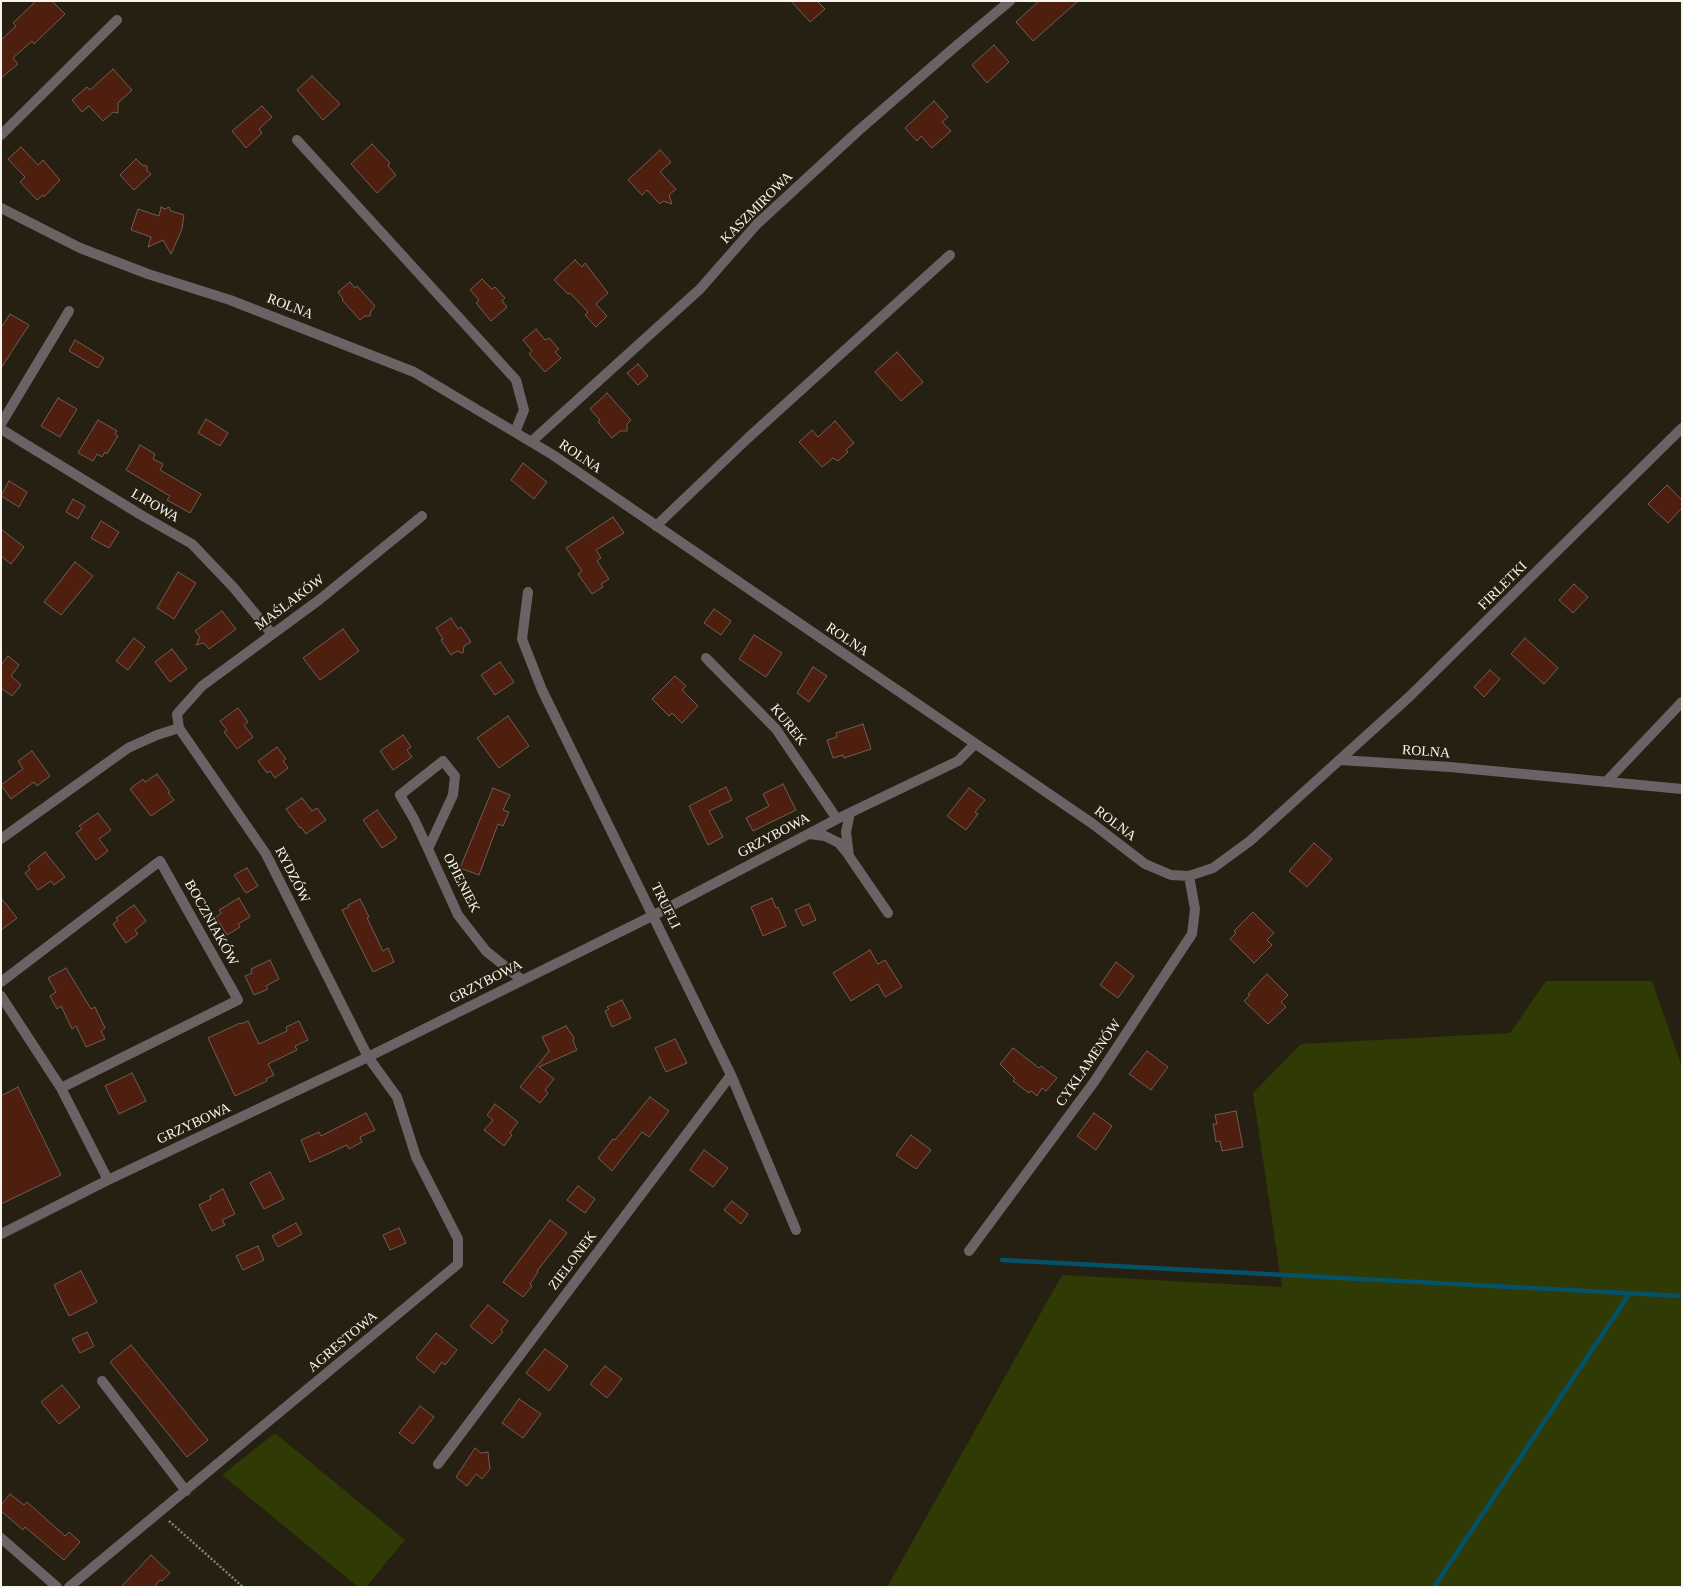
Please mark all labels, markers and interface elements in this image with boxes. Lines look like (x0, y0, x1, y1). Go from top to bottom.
street label: KASZMIROWA (718, 169, 796, 247)
street label: ROLNA (264, 291, 316, 323)
street label: ROLNA (555, 437, 605, 477)
street label: LIPOWA (128, 486, 182, 526)
street label: FIRLETKI (1475, 558, 1531, 614)
street label: MAŚLAKÓW (252, 571, 328, 635)
street label: ROLNA (822, 620, 872, 660)
street label: KUREK (766, 701, 810, 749)
street label: ROLNA (1401, 742, 1451, 762)
street label: ROLNA (1091, 803, 1139, 845)
street label: GRZYBOWA (735, 810, 813, 862)
street label: RYDZÓW (271, 844, 313, 906)
street label: OPIENIEK (439, 850, 483, 916)
street label: BOCZNIAKÓW (180, 877, 242, 969)
street label: TRUFLI (647, 880, 683, 932)
street label: GRZYBOWA (447, 957, 525, 1007)
street label: CYKLAMENÓW (1053, 1016, 1125, 1110)
street label: GRZYBOWA (155, 1100, 233, 1148)
street label: ZIELONEK (545, 1228, 601, 1294)
street label: AGRESTOWA (305, 1308, 381, 1376)

